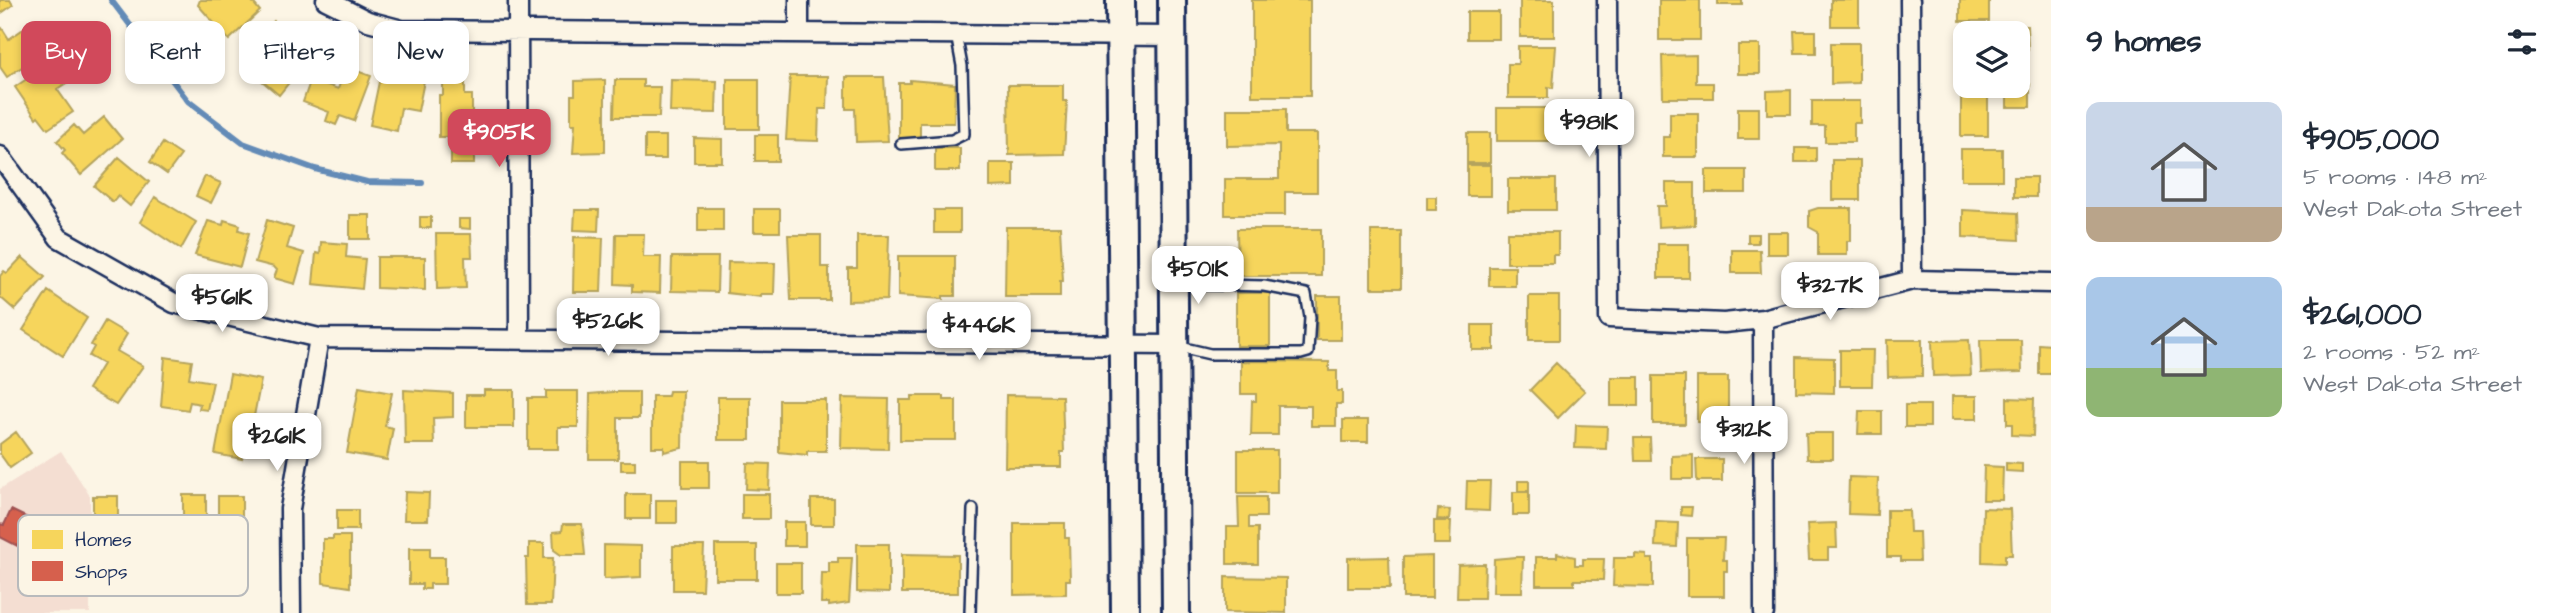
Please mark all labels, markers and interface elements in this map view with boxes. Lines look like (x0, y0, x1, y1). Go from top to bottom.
chip: Buy (21, 21, 111, 84)
chip: Rent (125, 21, 225, 84)
chip: Filters (239, 21, 359, 84)
chip: New (373, 21, 469, 84)
map controls (1953, 21, 2030, 98)
button: layers (1953, 21, 2030, 98)
text: 9 homes (2086, 21, 2201, 63)
icon: filters (2503, 23, 2541, 61)
pin: $981K (1540, 100, 1638, 159)
text: $981K (1560, 106, 1618, 138)
pin: $905K (450, 110, 548, 169)
text: $905K (464, 116, 534, 148)
text: $905,000 (2303, 119, 2439, 161)
icon: home (2142, 130, 2226, 214)
text: 5 rooms · 148 m² (2303, 161, 2487, 193)
text: West Dakota Street (2303, 193, 2522, 225)
pin: $501K (1149, 246, 1247, 306)
text: $501K (1168, 253, 1228, 285)
pin: $327K (1781, 262, 1879, 322)
text: $327K (1797, 269, 1863, 301)
pin: $561K (173, 274, 271, 334)
text: $561K (192, 281, 252, 313)
text: $261,000 (2303, 294, 2422, 336)
pin: $526K (559, 298, 657, 358)
pin: $446K (930, 302, 1028, 362)
text: $526K (573, 305, 643, 337)
icon: home (2142, 305, 2226, 389)
text: $446K (943, 309, 1015, 341)
text: 2 rooms · 52 m² (2303, 336, 2480, 368)
text: West Dakota Street (2303, 368, 2522, 400)
pin: $312K (1695, 406, 1793, 466)
text: $312K (1717, 413, 1771, 445)
pin: $261K (228, 414, 326, 473)
text: $261K (248, 420, 306, 452)
legend (18, 515, 248, 596)
text: Homes (75, 527, 132, 554)
text: Shops (75, 559, 127, 586)

